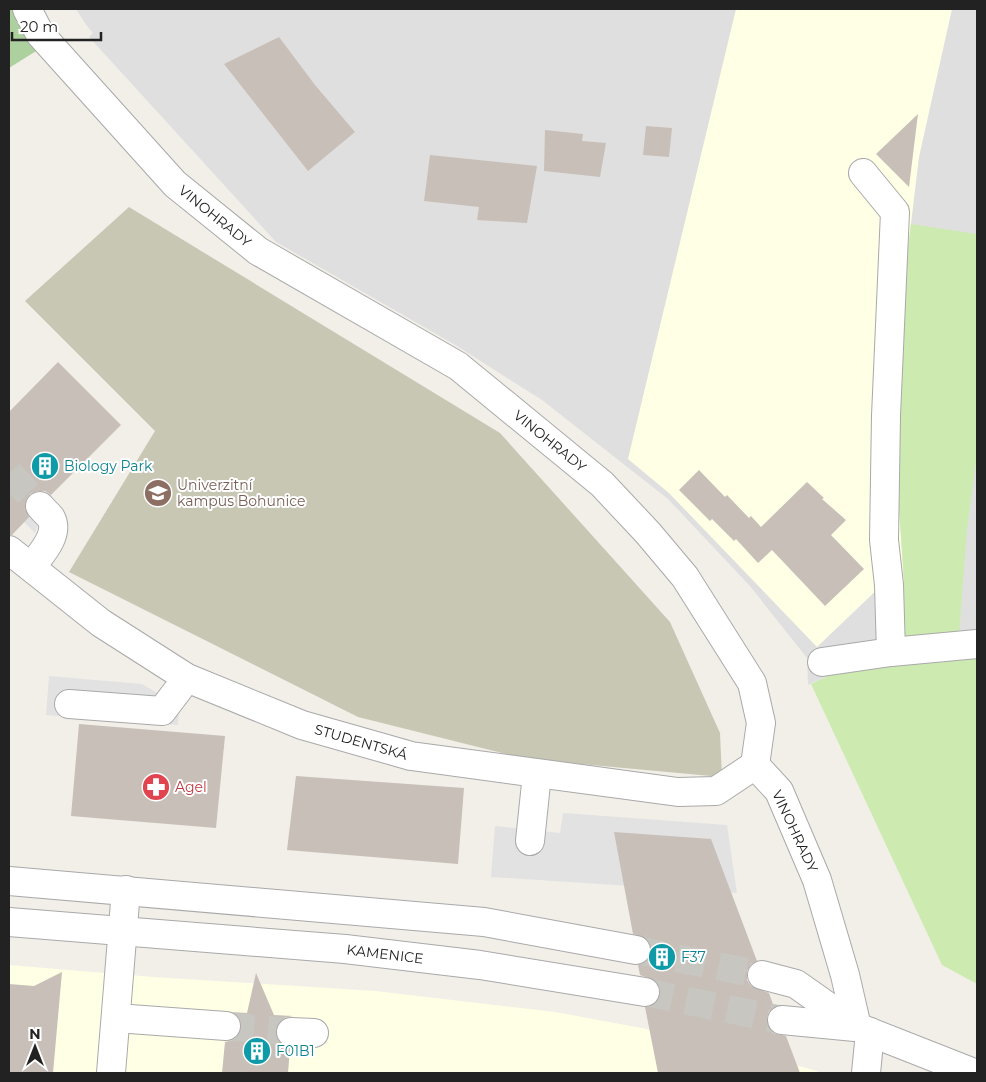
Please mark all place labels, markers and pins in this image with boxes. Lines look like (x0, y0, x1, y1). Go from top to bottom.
building icon: Biology Park (30, 451, 60, 481)
place label: Biology Park (64, 457, 153, 475)
place label: Univerzitní kampus Bohunice (177, 476, 305, 510)
school or university icon: Univerzitní kampus Bohunice (143, 478, 173, 508)
pharmacy icon: Agel (141, 772, 171, 802)
place label: Agel (175, 778, 207, 796)
building icon: F37 (647, 942, 677, 972)
place label: F37 (681, 948, 706, 966)
building icon: F01B1 (242, 1036, 272, 1066)
place label: F01B1 (276, 1042, 315, 1060)

